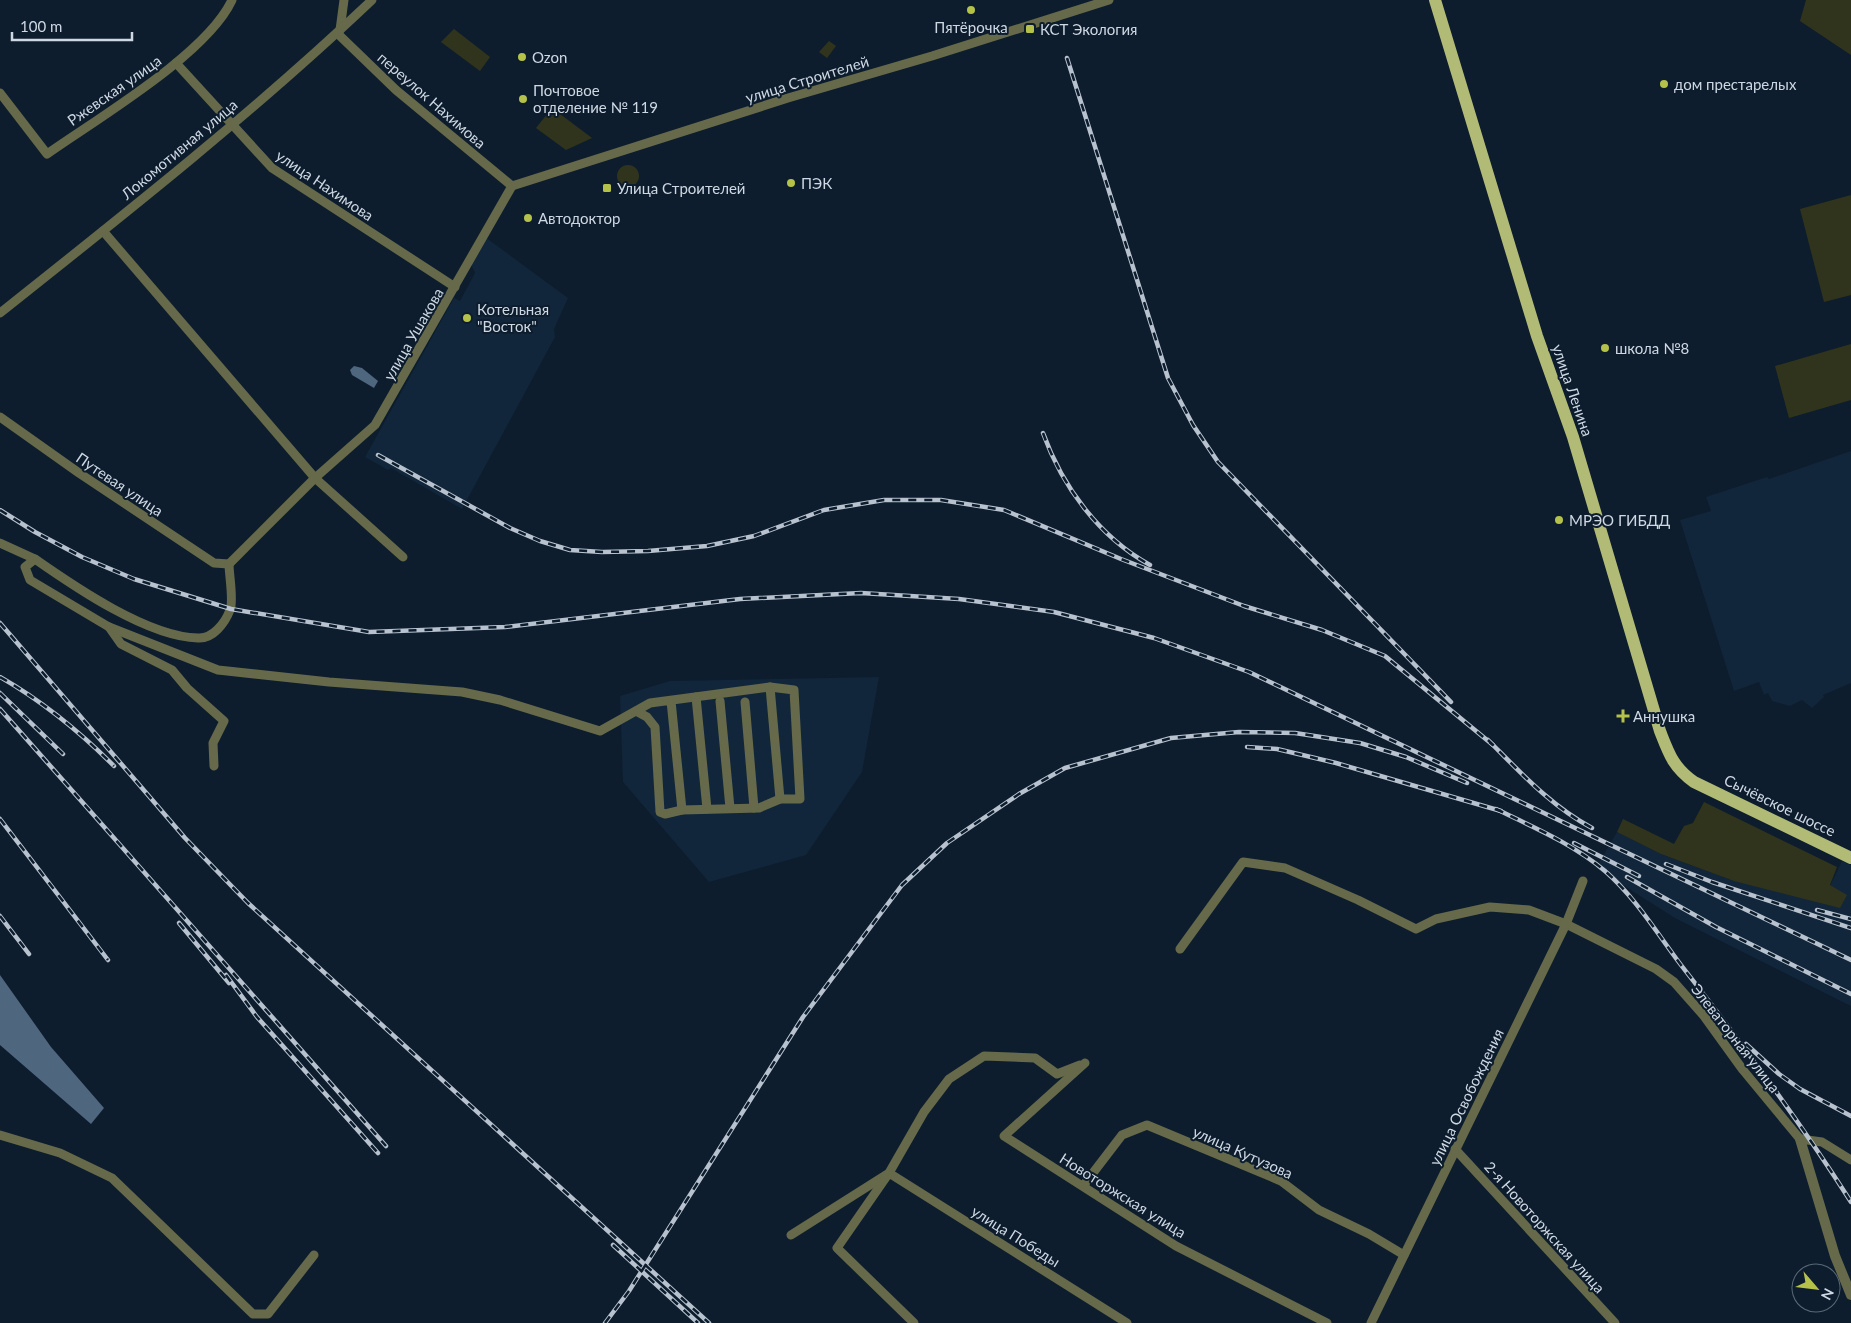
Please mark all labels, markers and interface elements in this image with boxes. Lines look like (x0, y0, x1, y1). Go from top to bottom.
marker: Пятёрочка (965, 4, 977, 16)
scale bar (12, 10, 132, 42)
text: 100 m (20, 17, 62, 35)
place label: Пятёрочка (934, 18, 1008, 36)
place label: КСТ Экология (1040, 20, 1138, 38)
marker: КСТ Экология (1024, 23, 1036, 35)
street label: переулок Нахимова (374, 48, 490, 152)
place label: Ozon (532, 48, 567, 66)
street label: Ржевская улица (64, 51, 164, 129)
marker: Ozon (516, 51, 528, 63)
street label: улица Строителей (743, 52, 871, 106)
place label: дом престарелых (1674, 75, 1797, 93)
marker: дом престарелых (1658, 78, 1670, 90)
place label: Почтовое отделение № 119 (533, 81, 658, 116)
marker: Почтовое отделение № 119 (517, 93, 529, 105)
street label: Локомотивная улица (117, 95, 241, 203)
street label: улица Нахимова (273, 146, 377, 224)
place label: ПЭК (801, 174, 832, 192)
marker: ПЭК (785, 177, 797, 189)
place label: Улица Строителей (617, 179, 745, 197)
marker: Улица Строителей (601, 182, 613, 194)
place label: Автодоктор (538, 209, 621, 227)
marker: Автодоктор (522, 212, 534, 224)
street label: улица Ушакова (379, 285, 447, 383)
place label: Котельная "Восток" (477, 300, 549, 335)
marker: Котельная "Восток" (461, 312, 473, 324)
place label: школа №8 (1615, 339, 1689, 357)
street label: улица Ленина (1549, 342, 1597, 438)
marker: школа №8 (1599, 342, 1611, 354)
street label: Путевая улица (73, 448, 167, 520)
place label: МРЭО ГИБДД (1569, 511, 1670, 529)
marker: МРЭО ГИБДД (1553, 514, 1565, 526)
place label: Аннушка (1633, 707, 1695, 725)
marker: Аннушка (1617, 710, 1629, 722)
street label: Сычёвское шоссе (1721, 770, 1839, 840)
street label: Элеваторная улица (1688, 980, 1784, 1096)
street label: улица Освобождения (1425, 1026, 1507, 1168)
street label: улица Кутузова (1190, 1122, 1296, 1182)
street label: Новоторжская улица (1057, 1149, 1189, 1241)
street label: 2-я Новоторжская улица (1481, 1157, 1609, 1297)
street label: улица Победы (968, 1202, 1064, 1270)
north arrow (1791, 1263, 1841, 1313)
text: N (1818, 1286, 1838, 1303)

